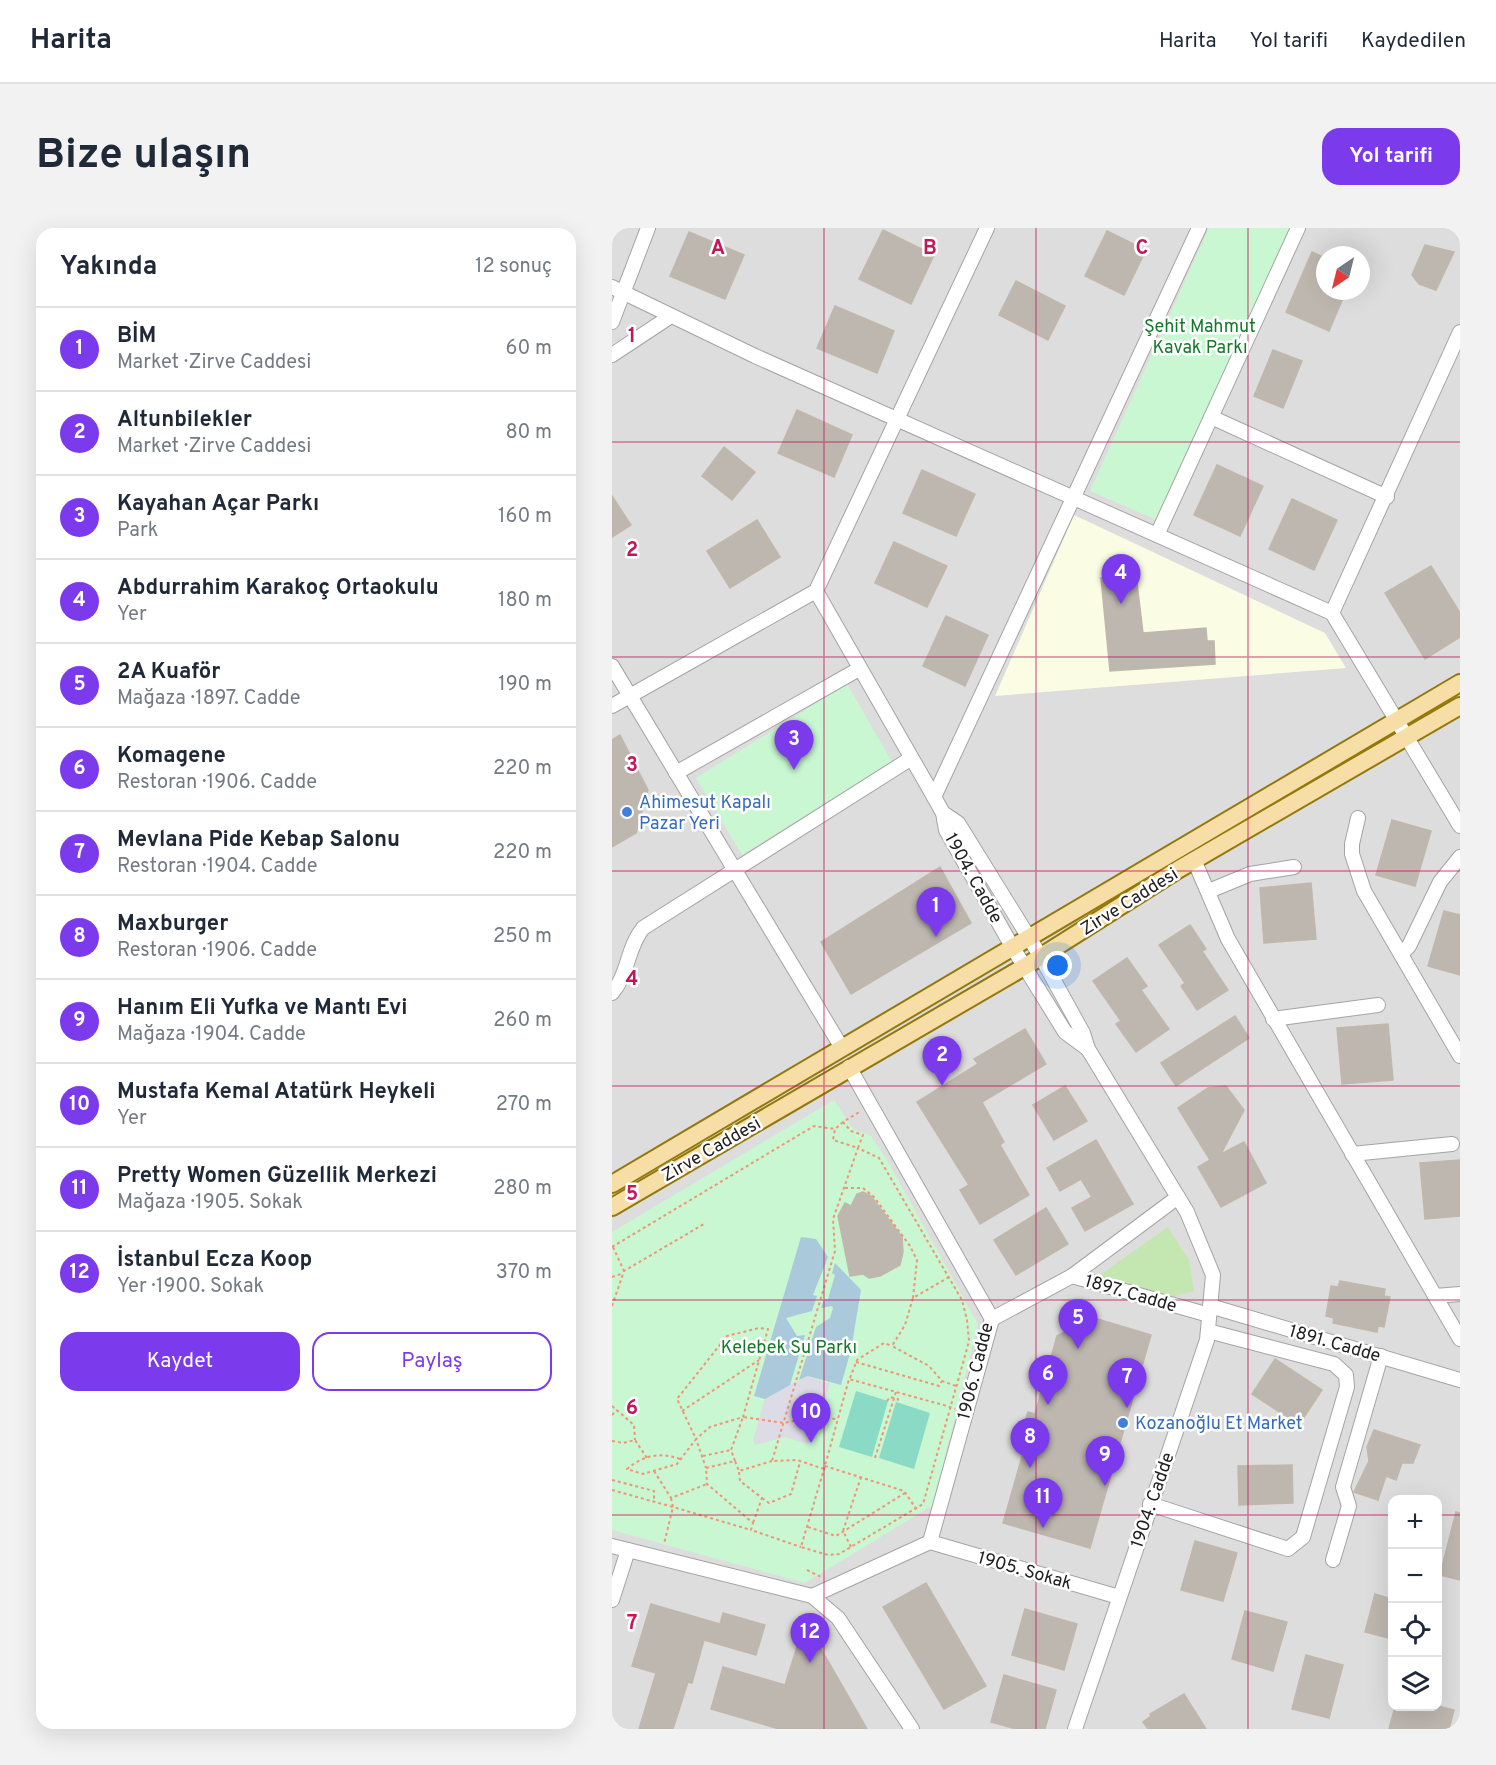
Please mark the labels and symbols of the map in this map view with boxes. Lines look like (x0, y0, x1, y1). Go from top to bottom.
text: A (711, 236, 725, 262)
text: B (923, 236, 937, 262)
text: C (1136, 236, 1148, 262)
north arrow (1316, 246, 1370, 300)
park label: Şehit Mahmut Kavak Parkı (1144, 316, 1256, 360)
text: 1 (628, 324, 636, 350)
text: 2 (626, 538, 638, 564)
pin: 4 (1102, 554, 1140, 604)
pin: 3 (774, 720, 813, 770)
text: 3 (626, 753, 638, 779)
place label: Ahimesut Kapalı Pazar Yeri (639, 792, 771, 836)
marker: Ahimesut Kapalı Pazar Yeri (620, 805, 634, 819)
street label: 1904. Cadde (938, 830, 1007, 928)
street label: Zirve Caddesi (1077, 863, 1183, 941)
pin: 1 (916, 888, 956, 937)
your location (1043, 951, 1072, 980)
text: 4 (626, 967, 638, 993)
pin: 2 (922, 1036, 962, 1086)
street label: Zirve Caddesi (658, 1113, 765, 1188)
text: 5 (626, 1182, 638, 1208)
street label: 1897. Cadde (1082, 1270, 1179, 1319)
pin: 5 (1058, 1300, 1098, 1349)
street label: 1906. Cadde (953, 1320, 1000, 1422)
street label: 1891. Cadde (1286, 1320, 1383, 1368)
park label: Kelebek Su Parkı (721, 1337, 857, 1360)
pin: 6 (1028, 1356, 1068, 1405)
pin: 7 (1108, 1358, 1146, 1408)
pin: 10 (792, 1394, 830, 1443)
text: 6 (626, 1396, 638, 1422)
place label: Kozanoğlu Et Market (1135, 1413, 1303, 1436)
marker: Kozanoğlu Et Market (1116, 1416, 1130, 1430)
pin: 8 (1010, 1418, 1050, 1468)
pin: 9 (1086, 1436, 1124, 1486)
street label: 1904. Cadde (1126, 1450, 1181, 1551)
pin: 11 (1024, 1478, 1062, 1528)
street label: 1905. Sokak (975, 1547, 1074, 1596)
text: 7 (627, 1611, 637, 1637)
pin: 12 (790, 1614, 830, 1663)

